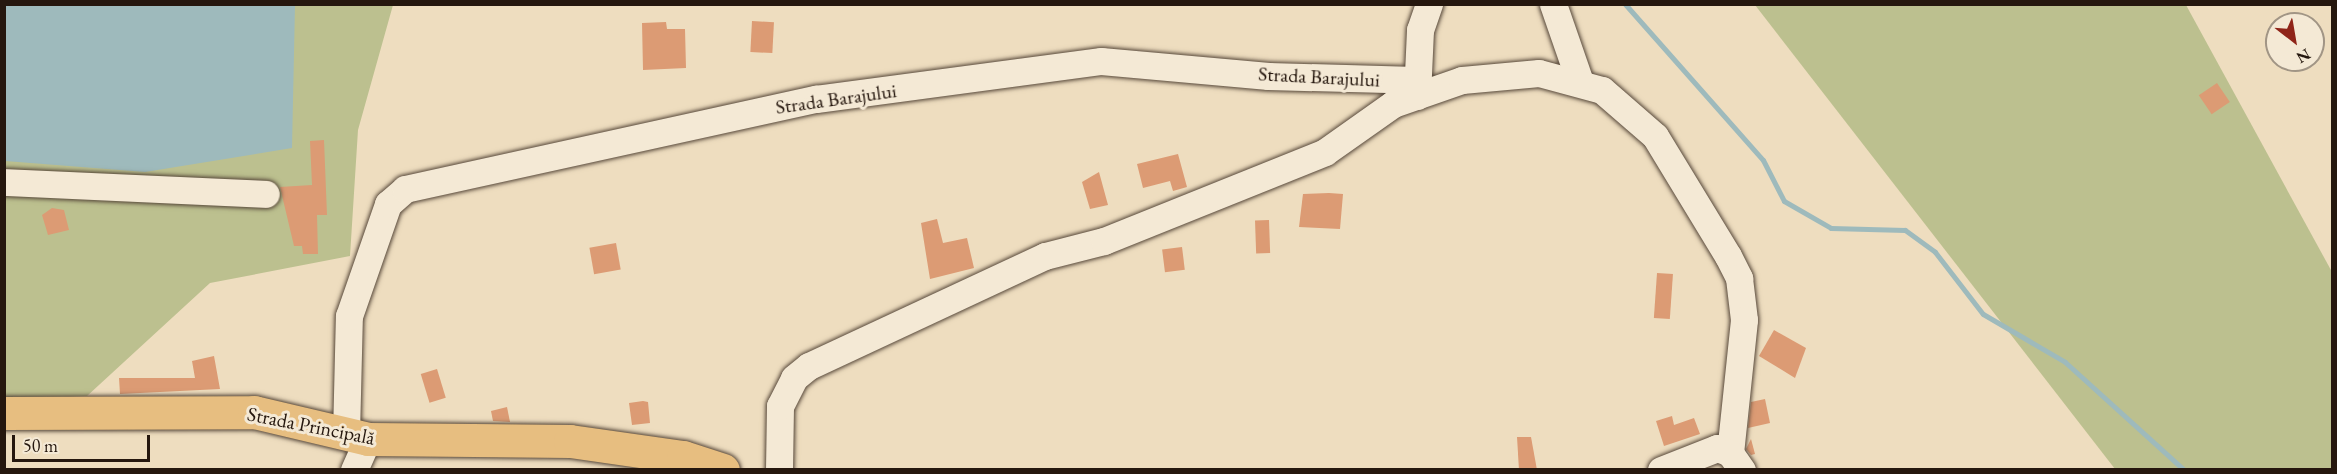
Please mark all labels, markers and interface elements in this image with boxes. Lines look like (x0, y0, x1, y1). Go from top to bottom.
north arrow (2265, 12, 2325, 72)
text: N (2293, 44, 2314, 68)
street label: Strada Barajului (1258, 62, 1380, 92)
street label: Strada Barajului (774, 79, 898, 119)
street label: Strada Principală (245, 402, 377, 450)
scale bar (15, 423, 153, 461)
text: 50 m (23, 434, 58, 457)

